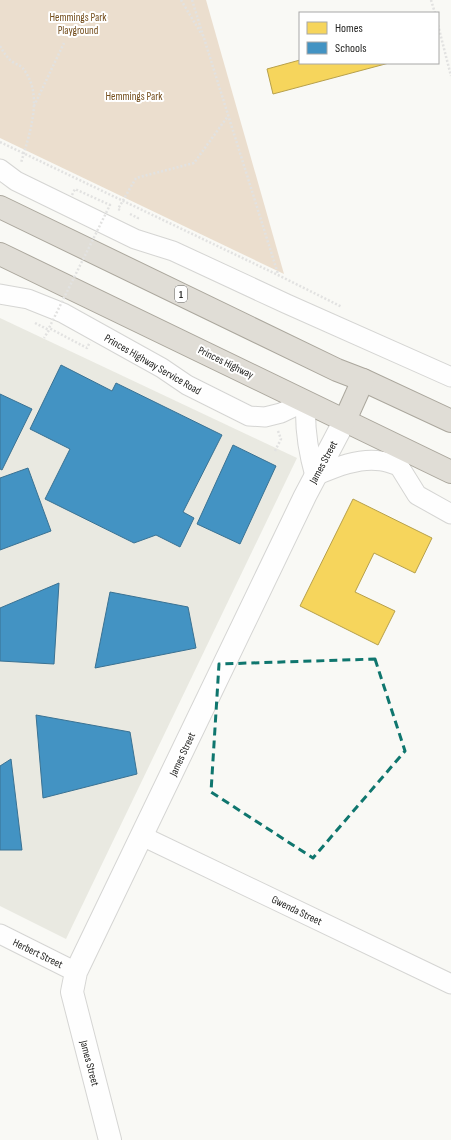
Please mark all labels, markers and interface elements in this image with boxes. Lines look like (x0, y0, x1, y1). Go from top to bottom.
park label: Hemmings Park Playground (49, 11, 107, 37)
legend (299, 12, 439, 64)
text: Homes (335, 21, 363, 36)
text: Schools (335, 41, 367, 56)
park label: Hemmings Park (105, 90, 163, 103)
road number: 1 (175, 286, 187, 302)
street label: Princes Highway Service Road (102, 331, 204, 398)
street label: Princes Highway (196, 343, 256, 382)
street label: James Street (306, 438, 340, 487)
street label: James Street (166, 730, 199, 779)
street label: Gwenda Street (269, 893, 325, 928)
street label: Herbert Street (11, 936, 65, 971)
street label: James Street (77, 1038, 102, 1088)

